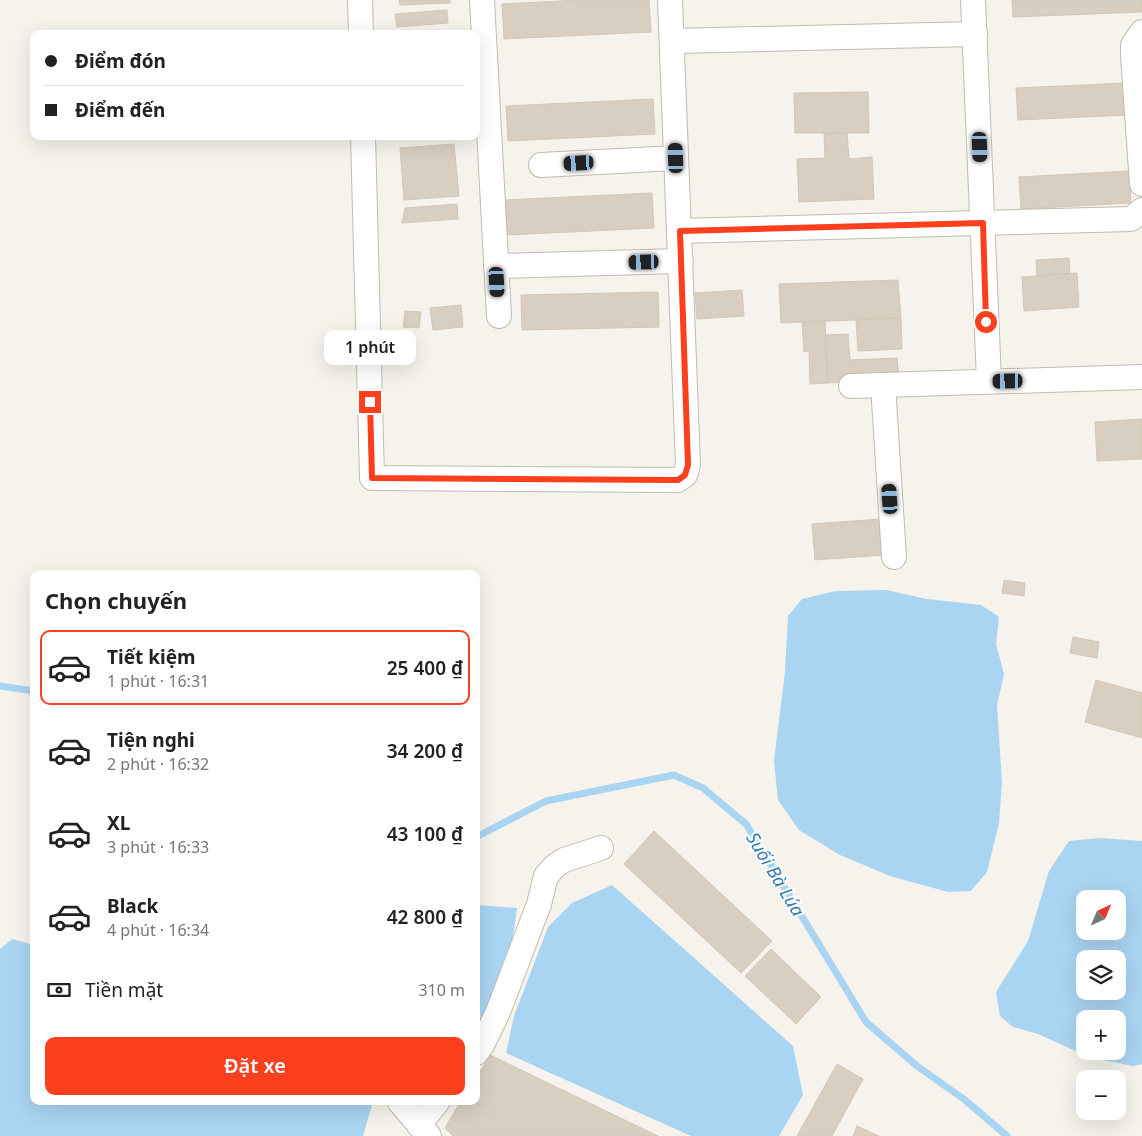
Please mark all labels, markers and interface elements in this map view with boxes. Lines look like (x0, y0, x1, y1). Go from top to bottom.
text: Điểm đón (75, 48, 166, 74)
text: Điểm đến (75, 97, 165, 123)
car (971, 132, 988, 162)
car (667, 143, 684, 173)
car (563, 155, 594, 171)
car (628, 254, 659, 270)
car (488, 267, 505, 297)
route start (975, 311, 997, 333)
callout: 1 phút (324, 330, 416, 364)
text: 1 phút (345, 336, 395, 358)
car (992, 373, 1023, 389)
route end (359, 391, 381, 413)
car (881, 484, 898, 514)
text: Chọn chuyến (45, 585, 187, 615)
text: Tiết kiệm (107, 644, 196, 670)
icon: car (47, 645, 92, 690)
text: 25 400 ₫ (387, 655, 463, 681)
text: 1 phút · 16:31 (107, 670, 209, 692)
text: Tiện nghi (107, 727, 195, 753)
icon: car (47, 728, 92, 773)
text: 34 200 ₫ (387, 738, 463, 764)
text: 2 phút · 16:32 (107, 753, 209, 775)
text: XL (107, 810, 130, 836)
icon: car (47, 811, 92, 856)
text: 43 100 ₫ (387, 821, 463, 847)
water label: Suối Bà Lúa (742, 828, 810, 920)
text: 3 phút · 16:33 (107, 836, 209, 858)
north arrow (1076, 890, 1126, 940)
map controls (1076, 890, 1126, 1120)
text: Black (107, 893, 158, 919)
icon: car (47, 894, 92, 939)
text: 42 800 ₫ (387, 904, 463, 930)
text: 4 phút · 16:34 (107, 919, 209, 941)
button: layers (1076, 950, 1126, 1000)
icon: cash (45, 976, 73, 1004)
text: Tiền mặt (85, 977, 163, 1003)
text: 310 m (418, 979, 465, 1001)
button: + (1076, 1010, 1126, 1060)
button: Đặt xe (45, 1037, 465, 1095)
button: − (1076, 1070, 1126, 1120)

